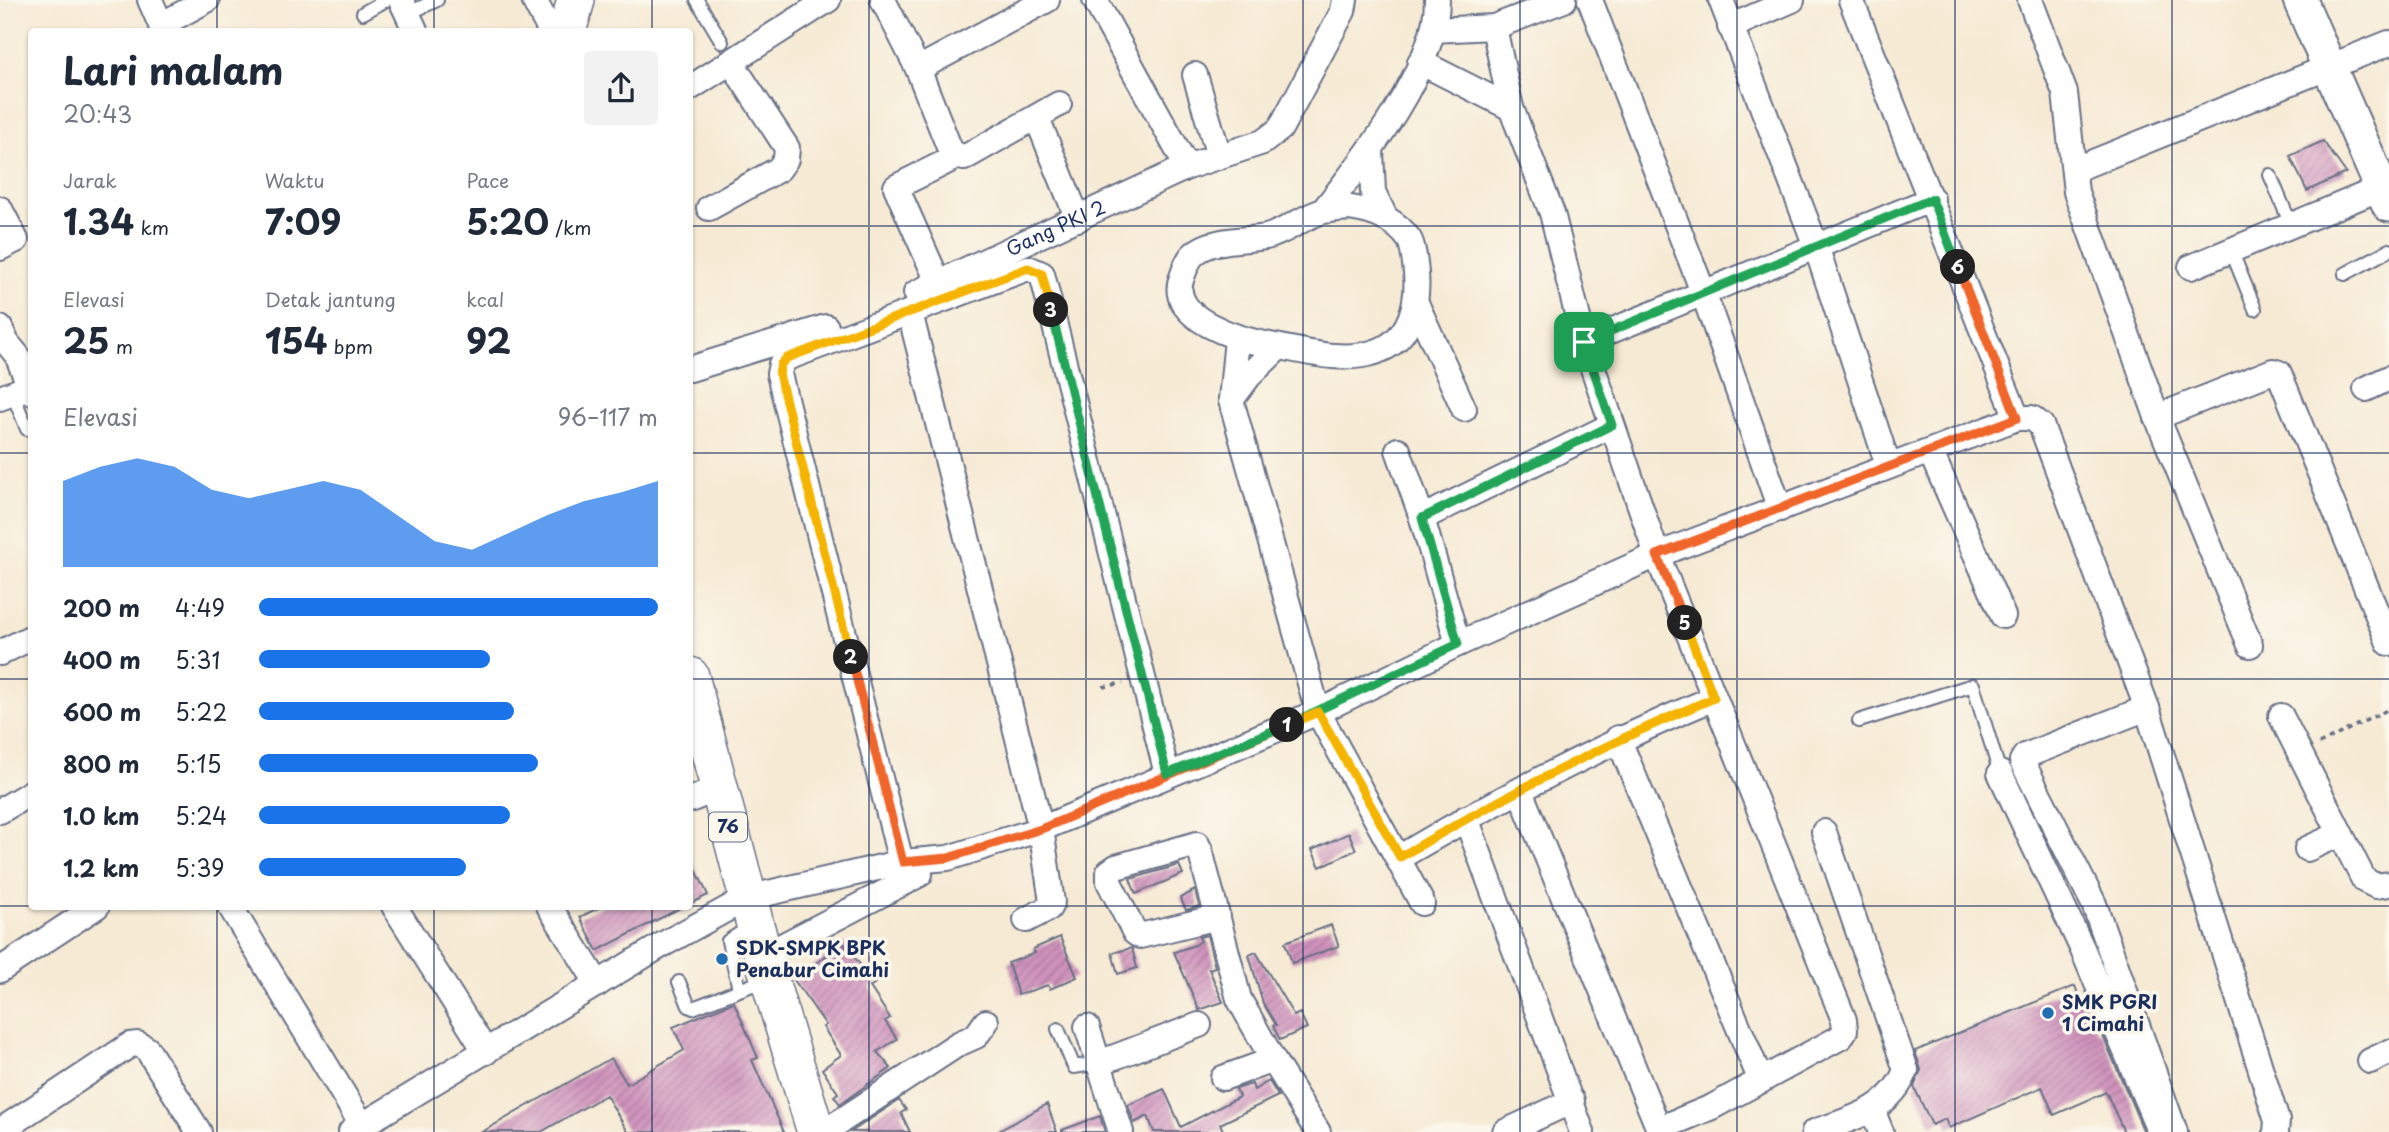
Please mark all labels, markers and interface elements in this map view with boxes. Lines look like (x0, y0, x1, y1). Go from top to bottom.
text: Lari malam (63, 41, 284, 98)
button: share (584, 51, 658, 125)
text: 20:43 (63, 96, 132, 131)
text: Jarak (63, 166, 117, 194)
text: Waktu (265, 166, 325, 194)
text: Pace (466, 166, 509, 194)
street label: Gang PKI 2 (1001, 192, 1109, 262)
text: 1.34 (63, 194, 134, 247)
text: 7:09 (265, 194, 341, 247)
text: 5:20 (466, 194, 549, 247)
text: km (134, 213, 169, 241)
text: /km (549, 213, 592, 241)
pin: 6 (1940, 250, 1976, 284)
text: 6 (1951, 252, 1964, 280)
text: Elevasi (63, 285, 125, 313)
text: Detak jantung (265, 285, 396, 313)
text: kcal (466, 285, 504, 313)
pin: 3 (1034, 292, 1068, 328)
text: 3 (1044, 295, 1057, 323)
pin (1554, 312, 1614, 372)
text: 25 (63, 313, 110, 366)
text: 154 (265, 313, 328, 366)
text: 92 (466, 313, 511, 366)
icon: arrive (1565, 323, 1603, 361)
text: m (110, 332, 133, 360)
text: bpm (328, 332, 373, 360)
text: Elevasi (63, 399, 138, 434)
text: 96–117 m (558, 399, 658, 434)
text: 200 m (63, 590, 140, 625)
text: 4:49 (175, 590, 225, 625)
pin: 5 (1668, 606, 1702, 640)
text: 5 (1678, 608, 1691, 636)
pin: 2 (834, 640, 868, 674)
text: 400 m (63, 642, 141, 677)
text: 5:31 (175, 642, 220, 677)
text: 2 (844, 642, 857, 670)
text: 600 m (63, 694, 141, 729)
text: 5:22 (175, 694, 227, 729)
pin: 1 (1270, 708, 1304, 742)
text: 1 (1282, 710, 1291, 738)
text: 800 m (63, 746, 140, 781)
text: 5:15 (175, 746, 221, 781)
text: 1.0 km (63, 798, 140, 833)
text: 5:24 (175, 798, 227, 833)
road number: 76 (709, 812, 747, 842)
text: 1.2 km (63, 850, 139, 885)
text: 5:39 (175, 850, 225, 885)
place label: SDK-SMPK BPK Penabur Cimahi (736, 933, 889, 983)
marker: SDK-SMPK BPK Penabur Cimahi (714, 951, 730, 967)
place label: SMK PGRI 1 Cimahi (2062, 987, 2157, 1037)
marker: SMK PGRI 1 Cimahi (2040, 1005, 2056, 1021)

